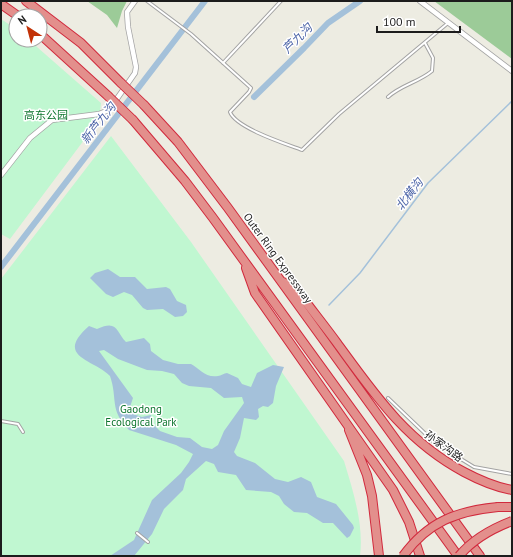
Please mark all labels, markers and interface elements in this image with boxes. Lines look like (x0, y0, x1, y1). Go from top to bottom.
north arrow (8, 8, 48, 48)
scale bar (377, 8, 460, 34)
text: N (15, 12, 29, 28)
text: 100 m (383, 14, 416, 29)
water label: 芦九沟 (279, 19, 316, 56)
water label: 新芦九沟 (77, 98, 120, 147)
park label: 高东公园 (24, 108, 68, 122)
water label: 北横沟 (392, 174, 427, 213)
street label: Outer Ring Expressway (240, 210, 316, 307)
park label: Gaodong Ecological Park (105, 402, 177, 429)
street label: 孙家沟路 (422, 427, 466, 465)

